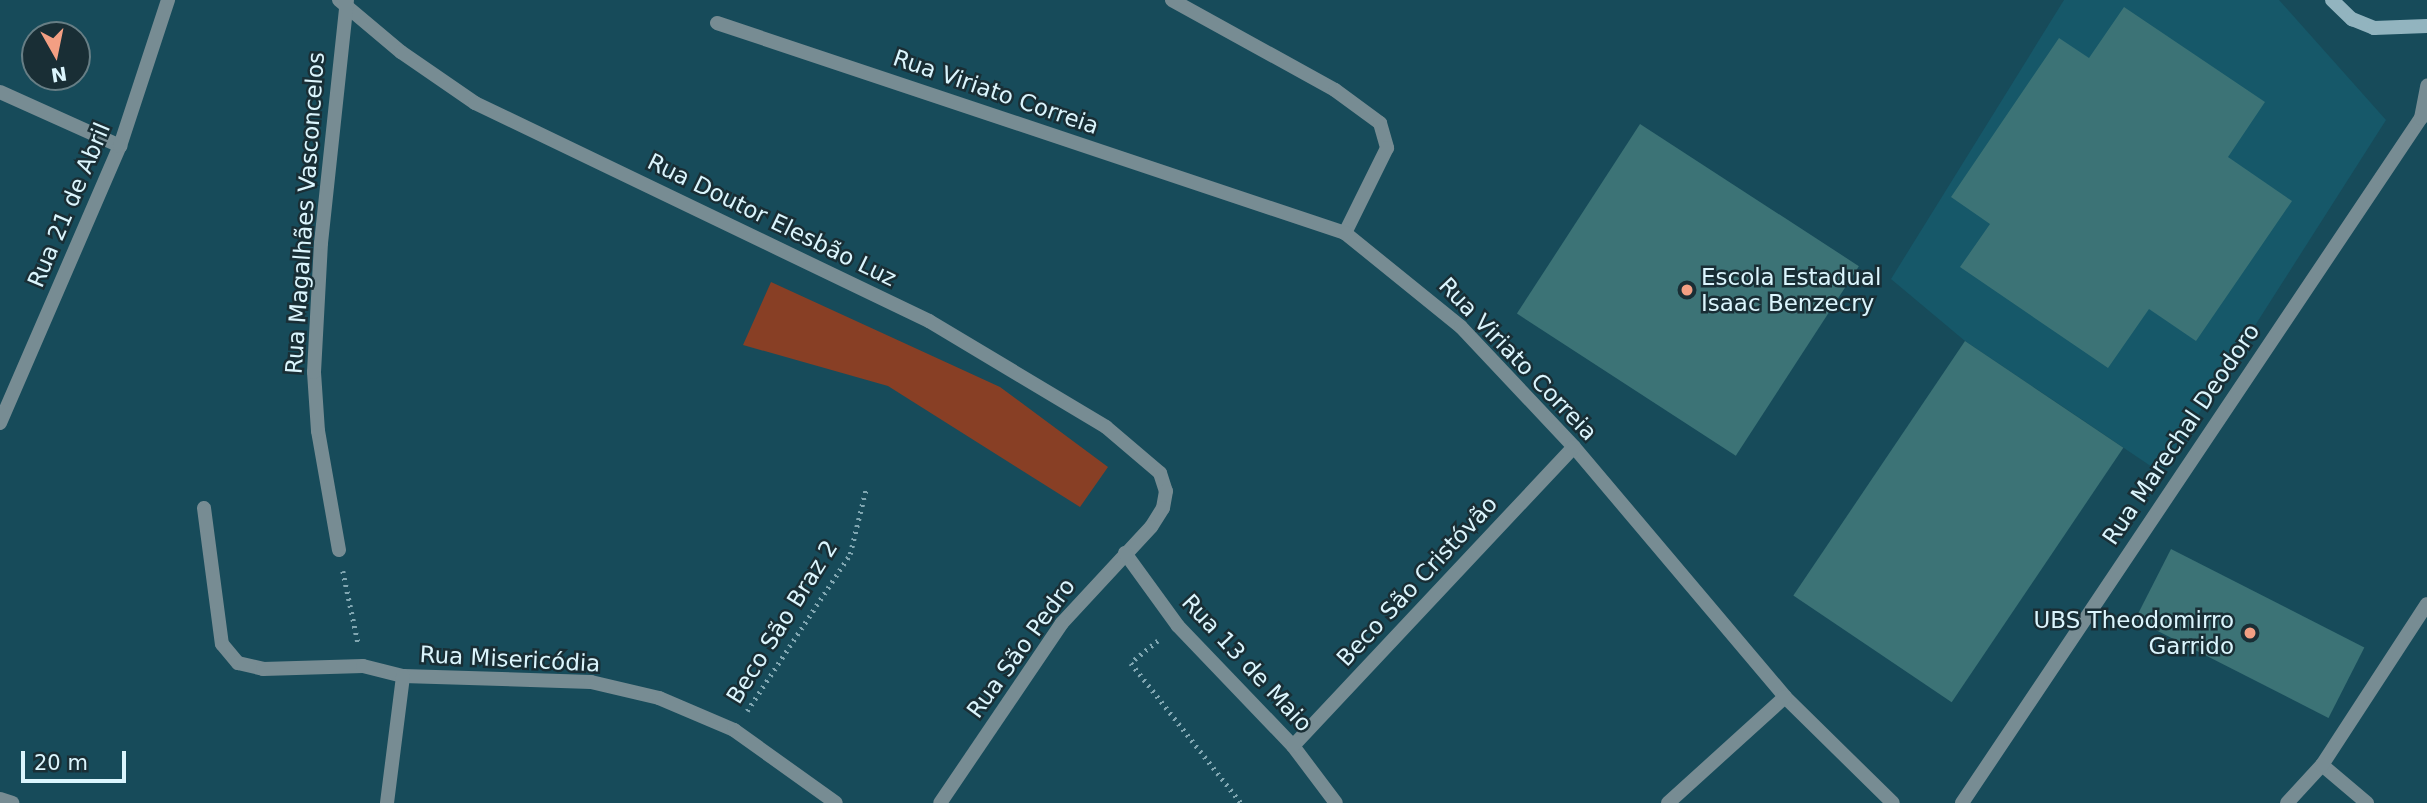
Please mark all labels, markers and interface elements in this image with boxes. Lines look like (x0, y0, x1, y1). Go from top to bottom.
north arrow (21, 21, 91, 91)
street label: Rua Viriato Correia (890, 44, 1102, 140)
street label: Rua Magalhães Vasconcelos (280, 51, 330, 375)
text: N (49, 63, 69, 87)
street label: Rua 21 de Abril (22, 119, 116, 291)
street label: Rua Doutor Elesbão Luz (643, 148, 901, 292)
place label: Escola Estadual Isaac Benzecry (1701, 263, 1881, 317)
street label: Rua Viriato Correia (1433, 272, 1603, 446)
marker: Escola Estadual Isaac Benzecry (1679, 282, 1695, 298)
street label: Rua Marechal Deodoro (2097, 318, 2265, 550)
street label: Beco São Cristóvão (1331, 490, 1503, 672)
street label: Beco São Braz 2 (721, 535, 843, 709)
street label: Rua São Pedro (961, 573, 1081, 723)
street label: Rua 13 de Maio (1176, 589, 1318, 737)
place label: UBS Theodomirro Garrido (2033, 606, 2234, 660)
marker: UBS Theodomirro Garrido (2240, 623, 2260, 643)
street label: Rua Misericódia (419, 640, 601, 678)
scale bar (24, 736, 130, 780)
text: 20 m (34, 751, 88, 775)

